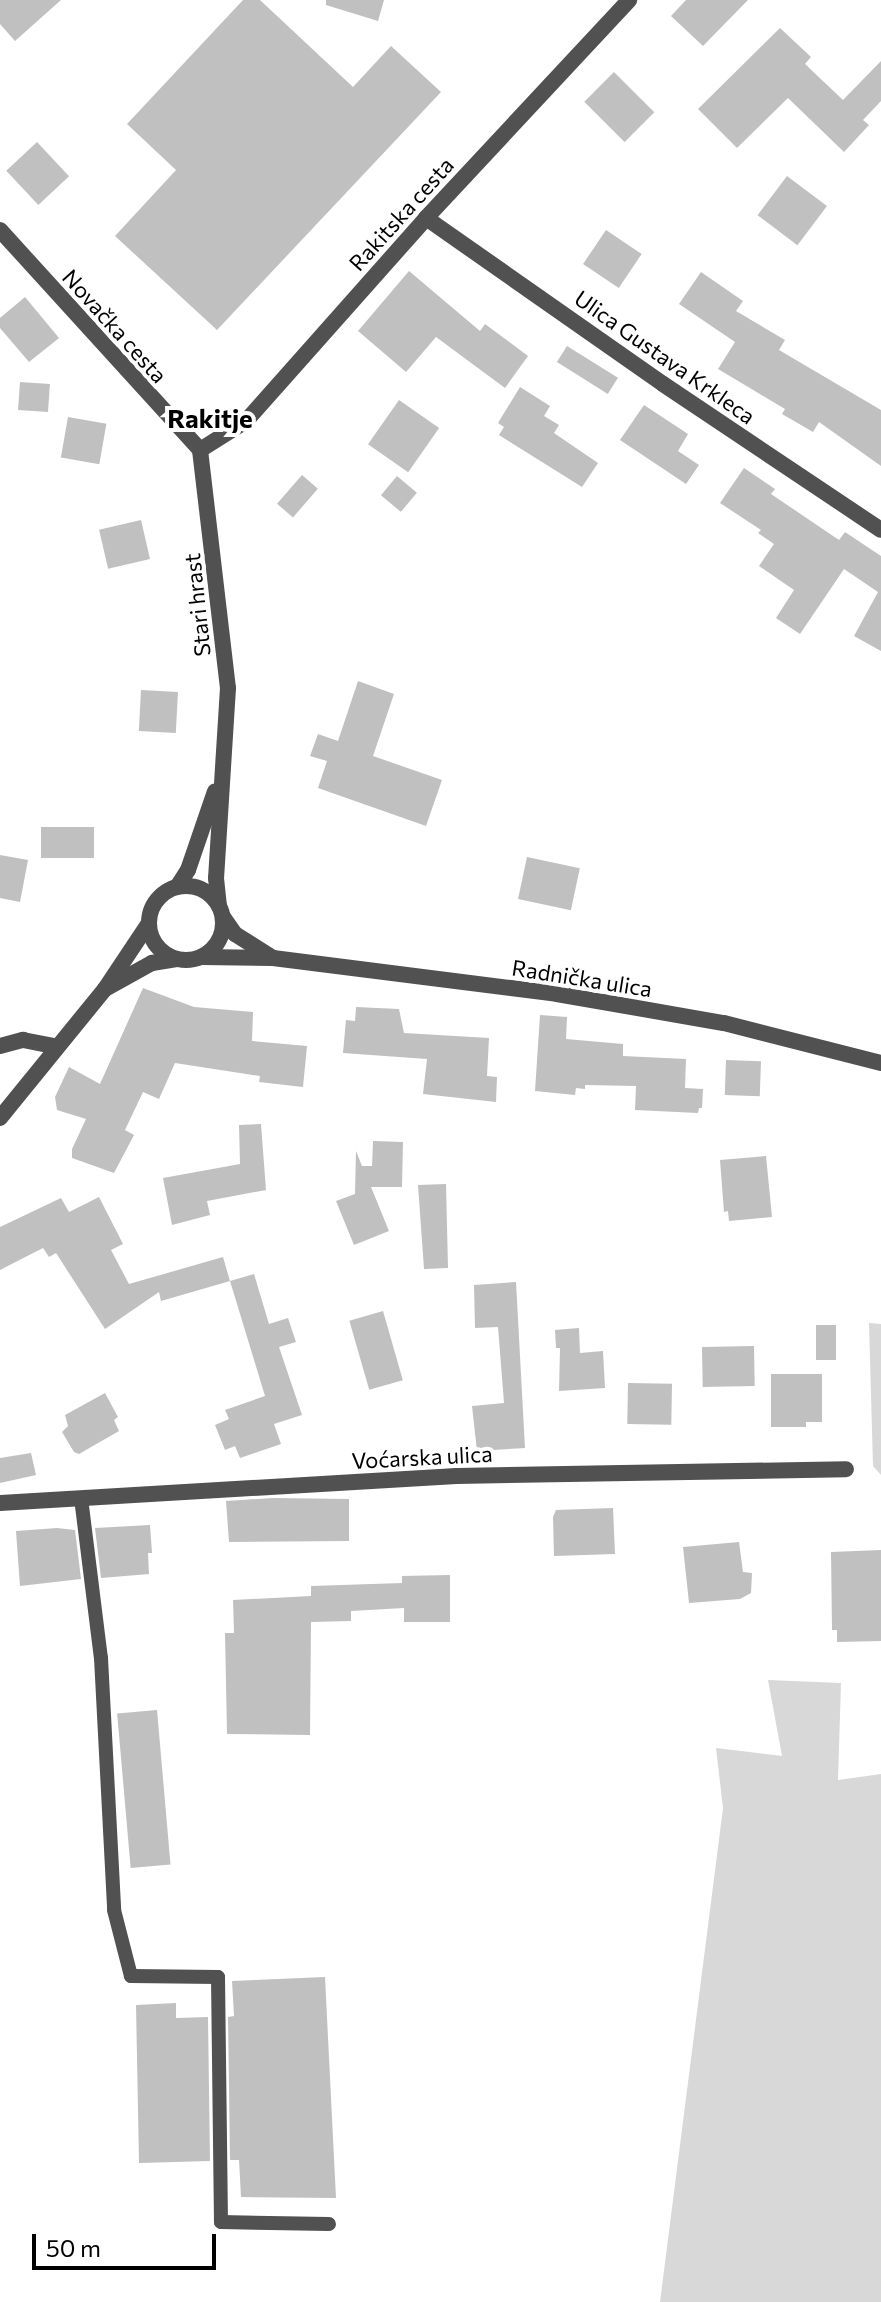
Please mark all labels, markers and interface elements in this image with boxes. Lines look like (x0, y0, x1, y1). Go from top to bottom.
street label: Rakitska cesta (343, 152, 459, 276)
street label: Novačka cesta (57, 264, 173, 388)
street label: Ulica Gustava Krkleca (570, 285, 760, 429)
district label: Rakitje (167, 402, 253, 434)
street label: Stari hrast (178, 552, 216, 658)
street label: Radnička ulica (510, 954, 654, 1002)
street label: Voćarska ulica (351, 1440, 493, 1474)
scale bar (36, 2218, 220, 2268)
text: 50 m (46, 2233, 101, 2262)

